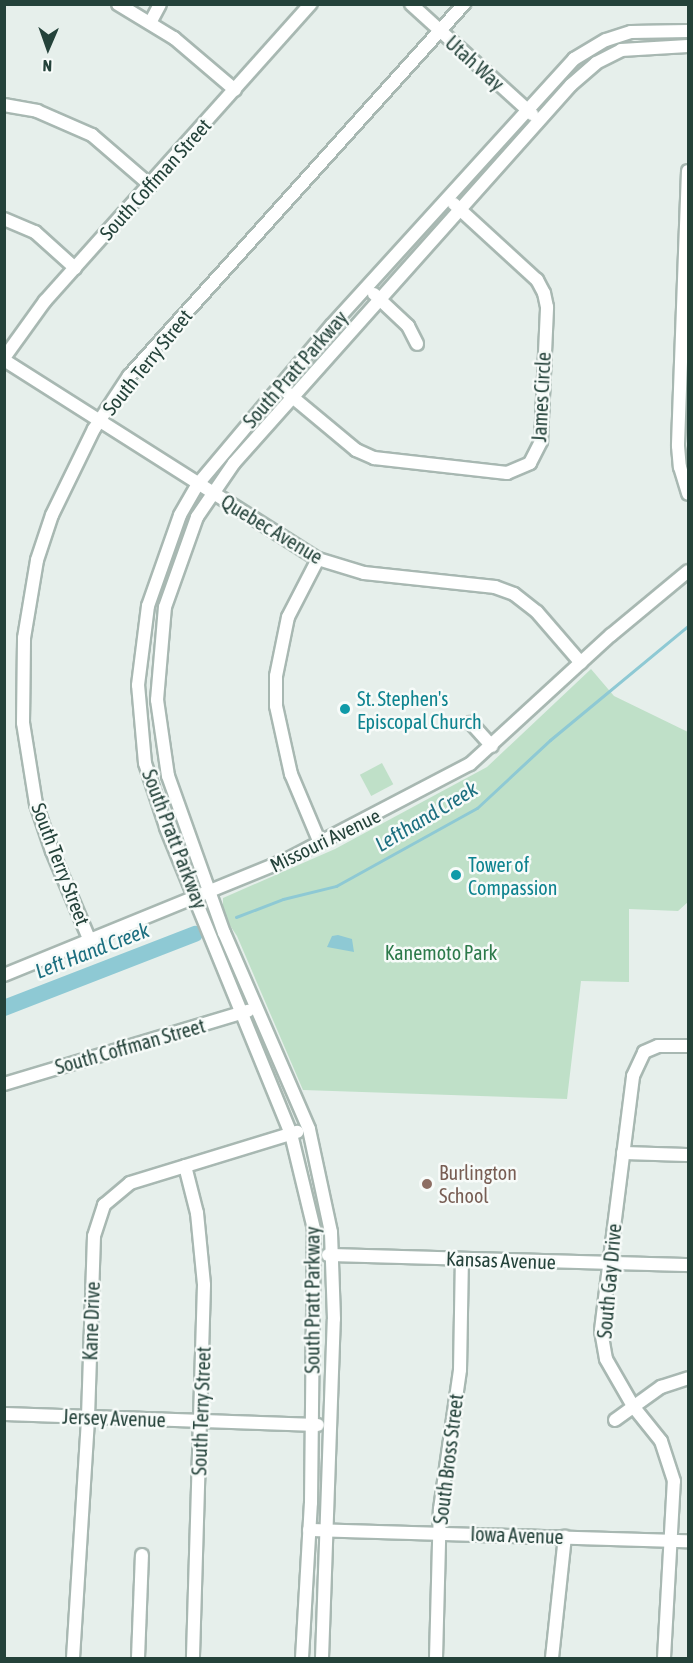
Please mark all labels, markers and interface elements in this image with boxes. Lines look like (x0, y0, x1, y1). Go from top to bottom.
north arrow (18, 18, 78, 78)
street label: Utah Way (441, 30, 509, 96)
text: N (42, 57, 52, 75)
street label: South Coffman Street (94, 113, 216, 245)
street label: South Terry Street (97, 304, 197, 420)
street label: South Pratt Parkway (238, 306, 352, 432)
street label: James Circle (527, 351, 555, 443)
street label: Quebec Avenue (217, 489, 327, 569)
place label: St. Stephen's Episcopal Church (357, 686, 482, 733)
marker: St. Stephen's Episcopal Church (338, 702, 352, 716)
street label: South Pratt Parkway (137, 766, 213, 912)
water label: Lefthand Creek (370, 775, 482, 857)
street label: South Terry Street (27, 799, 95, 929)
street label: Missouri Avenue (266, 803, 384, 877)
place label: Tower of Compassion (468, 852, 557, 899)
marker: Tower of Compassion (449, 868, 463, 882)
water label: Left Hand Creek (31, 917, 153, 983)
park label: Kanemoto Park (385, 940, 497, 964)
street label: South Coffman Street (52, 1013, 208, 1079)
place label: Burlington School (439, 1160, 517, 1207)
marker: Burlington School (420, 1177, 434, 1191)
street label: South Gay Drive (592, 1222, 626, 1340)
street label: South Pratt Parkway (300, 1226, 324, 1374)
street label: Kansas Avenue (446, 1246, 556, 1274)
street label: Kane Drive (78, 1281, 104, 1361)
street label: South Terry Street (187, 1346, 215, 1476)
street label: South Bross Street (428, 1392, 468, 1526)
street label: Jersey Avenue (62, 1404, 166, 1432)
street label: Iowa Avenue (470, 1521, 564, 1549)

